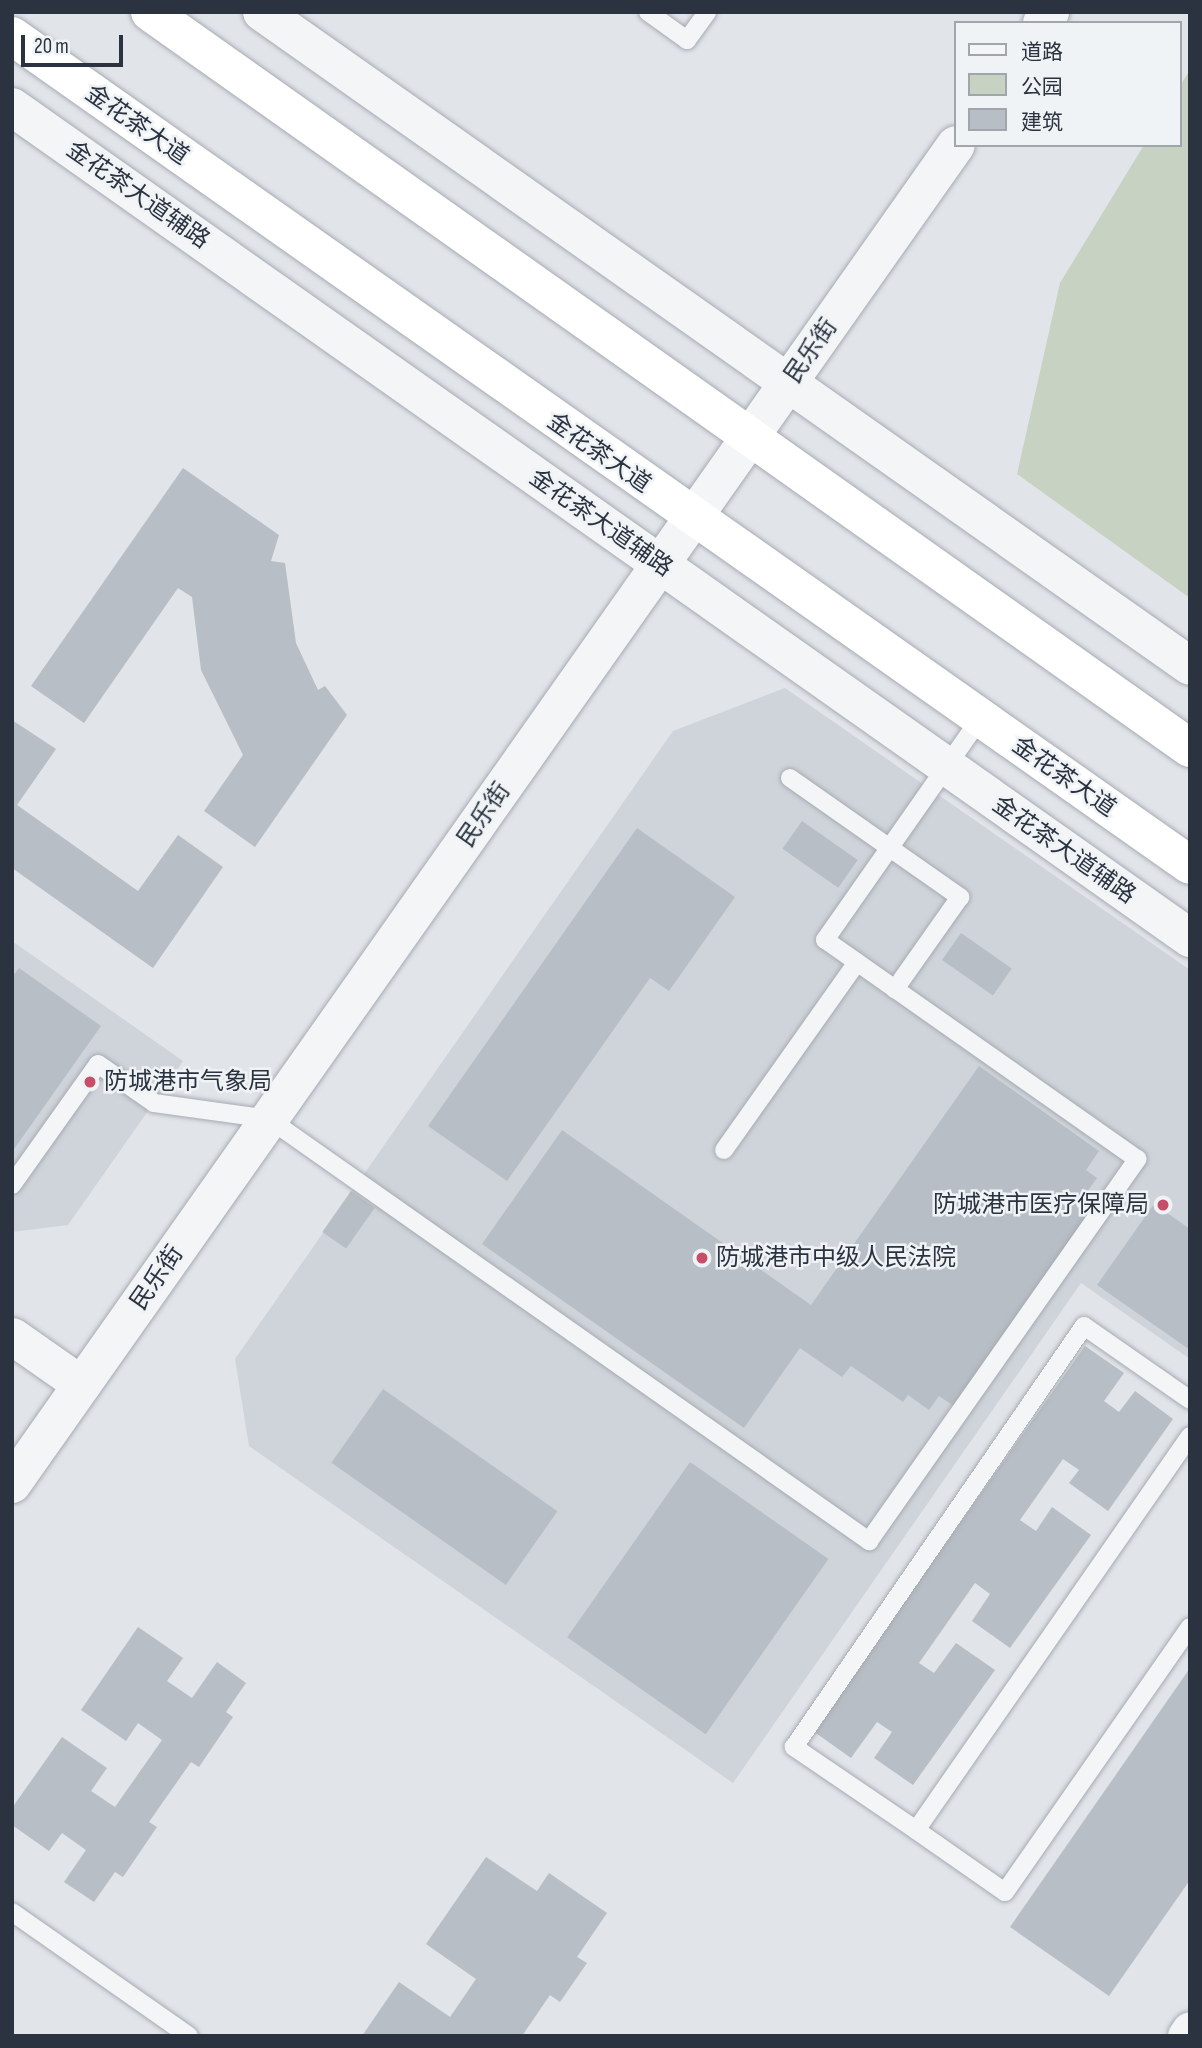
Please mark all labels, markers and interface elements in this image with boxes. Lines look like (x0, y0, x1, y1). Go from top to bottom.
scale bar (24, 21, 126, 65)
legend (954, 21, 1181, 147)
text: 20 m (34, 34, 69, 59)
text: 道路 (1021, 40, 1063, 65)
text: 公园 (1021, 75, 1063, 100)
street label: 金花茶大道 (80, 79, 194, 171)
text: 建筑 (1021, 110, 1063, 135)
street label: 金花茶大道辅路 (61, 135, 215, 255)
street label: 民乐街 (779, 313, 843, 389)
street label: 金花茶大道 (542, 407, 656, 499)
street label: 金花茶大道辅路 (524, 463, 678, 583)
street label: 金花茶大道 (1007, 731, 1121, 823)
street label: 民乐街 (452, 777, 516, 853)
street label: 金花茶大道辅路 (987, 790, 1141, 910)
place label: 防城港市气象局 (104, 1068, 272, 1096)
marker: 防城港市气象局 (82, 1074, 98, 1090)
place label: 防城港市医疗保障局 (933, 1191, 1149, 1219)
marker: 防城港市医疗保障局 (1155, 1197, 1171, 1213)
street label: 民乐街 (125, 1240, 189, 1316)
place label: 防城港市中级人民法院 (716, 1244, 956, 1272)
marker: 防城港市中级人民法院 (694, 1250, 710, 1266)

